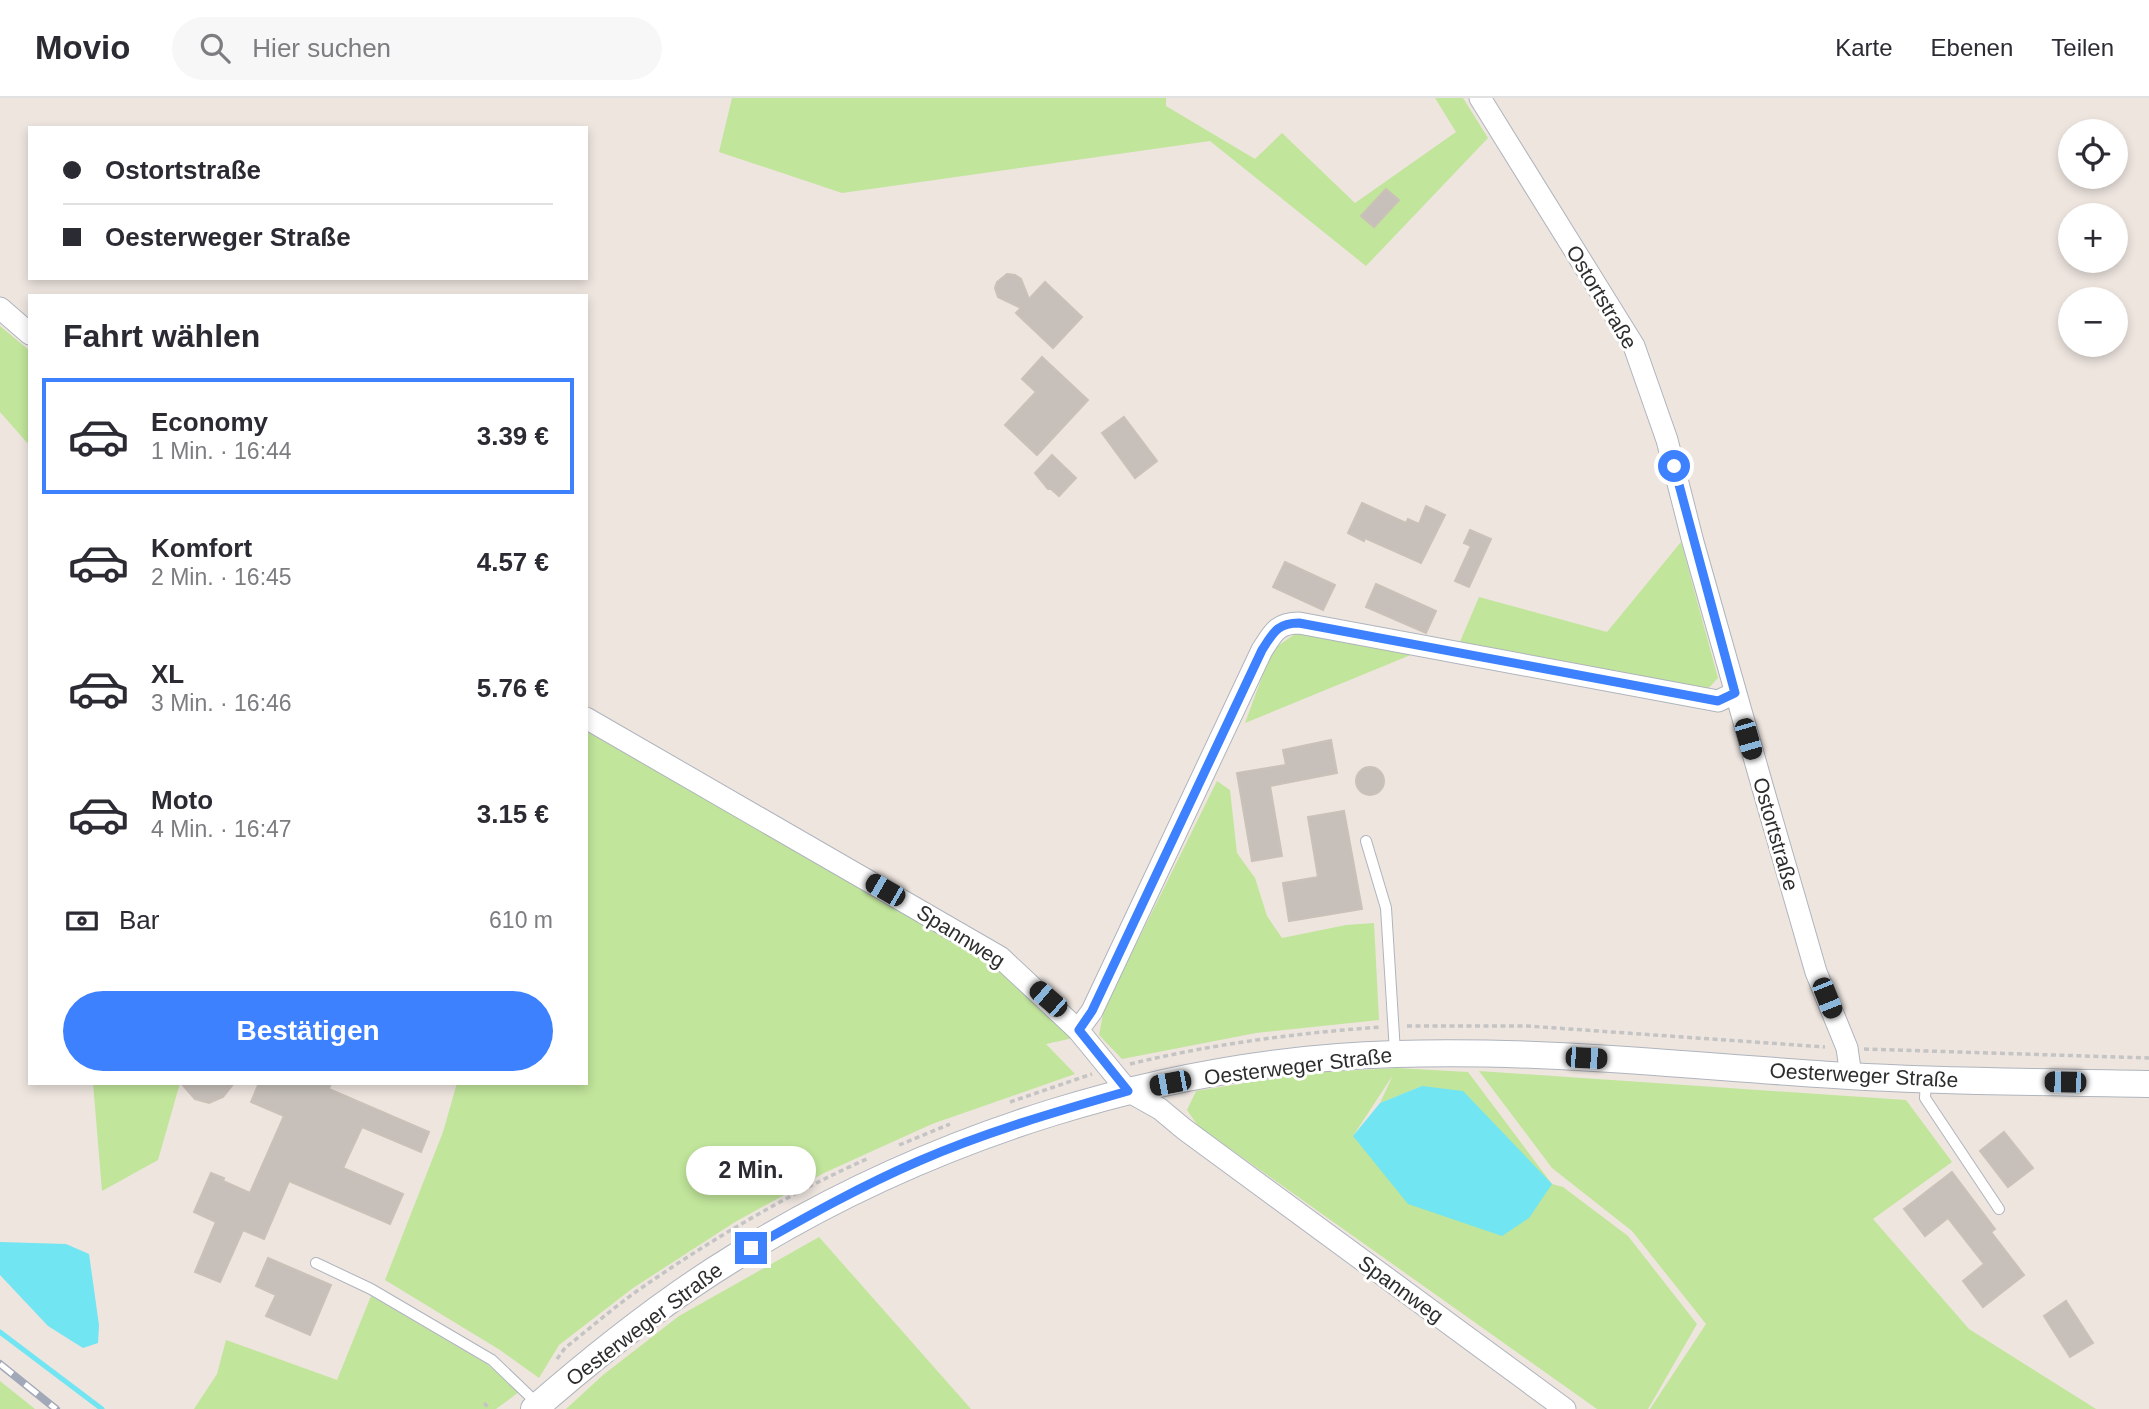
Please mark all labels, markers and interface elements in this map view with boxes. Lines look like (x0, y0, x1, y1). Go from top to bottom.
search box (172, 17, 662, 80)
text: Movio (35, 29, 130, 66)
icon: search (196, 29, 234, 67)
text: Hier suchen (252, 33, 391, 63)
text: Karte (1835, 34, 1893, 61)
text: Ebenen (1931, 34, 2013, 61)
text: Teilen (2051, 34, 2114, 61)
map controls (2058, 119, 2128, 357)
button: locate (2058, 119, 2128, 189)
text: Ostortstraße (105, 155, 261, 185)
button: + (2058, 203, 2128, 273)
text: Oesterweger Straße (105, 222, 351, 252)
street label: Ostortstraße (1562, 241, 1642, 353)
button: − (2058, 287, 2128, 357)
text: Fahrt wählen (63, 318, 260, 354)
icon: car (67, 405, 130, 468)
text: Economy (151, 407, 268, 437)
text: 3.39 € (477, 421, 549, 451)
text: 1 Min. · 16:44 (151, 438, 292, 464)
route start (1658, 450, 1690, 482)
icon: car (67, 531, 130, 594)
text: Komfort (151, 533, 252, 563)
text: 4.57 € (477, 547, 549, 577)
text: 2 Min. · 16:45 (151, 564, 292, 590)
icon: car (67, 657, 130, 720)
text: XL (151, 659, 184, 689)
text: 5.76 € (477, 673, 549, 703)
text: 3 Min. · 16:46 (151, 690, 292, 716)
car (1733, 716, 1764, 762)
street label: Ostortstraße (1749, 775, 1803, 893)
icon: car (67, 783, 130, 846)
text: Moto (151, 785, 213, 815)
text: 3.15 € (477, 799, 549, 829)
text: 4 Min. · 16:47 (151, 816, 292, 842)
car (862, 870, 909, 910)
street label: Spannweg (913, 900, 1009, 972)
icon: cash (63, 902, 101, 940)
text: Bar (119, 905, 159, 935)
text: 610 m (489, 907, 553, 933)
car (1810, 975, 1845, 1021)
car (1026, 977, 1071, 1021)
button: Bestätigen (63, 991, 553, 1071)
street label: Oesterweger Straße (1203, 1043, 1393, 1089)
car (1565, 1046, 1608, 1070)
street label: Oesterweger Straße (1769, 1059, 1959, 1091)
car (1148, 1069, 1193, 1097)
car (2044, 1071, 2087, 1093)
callout: 2 Min. (686, 1146, 816, 1196)
text: 2 Min. (718, 1157, 784, 1183)
route end (735, 1232, 767, 1264)
street label: Spannweg (1354, 1251, 1448, 1327)
street label: Oesterweger Straße (562, 1258, 726, 1390)

